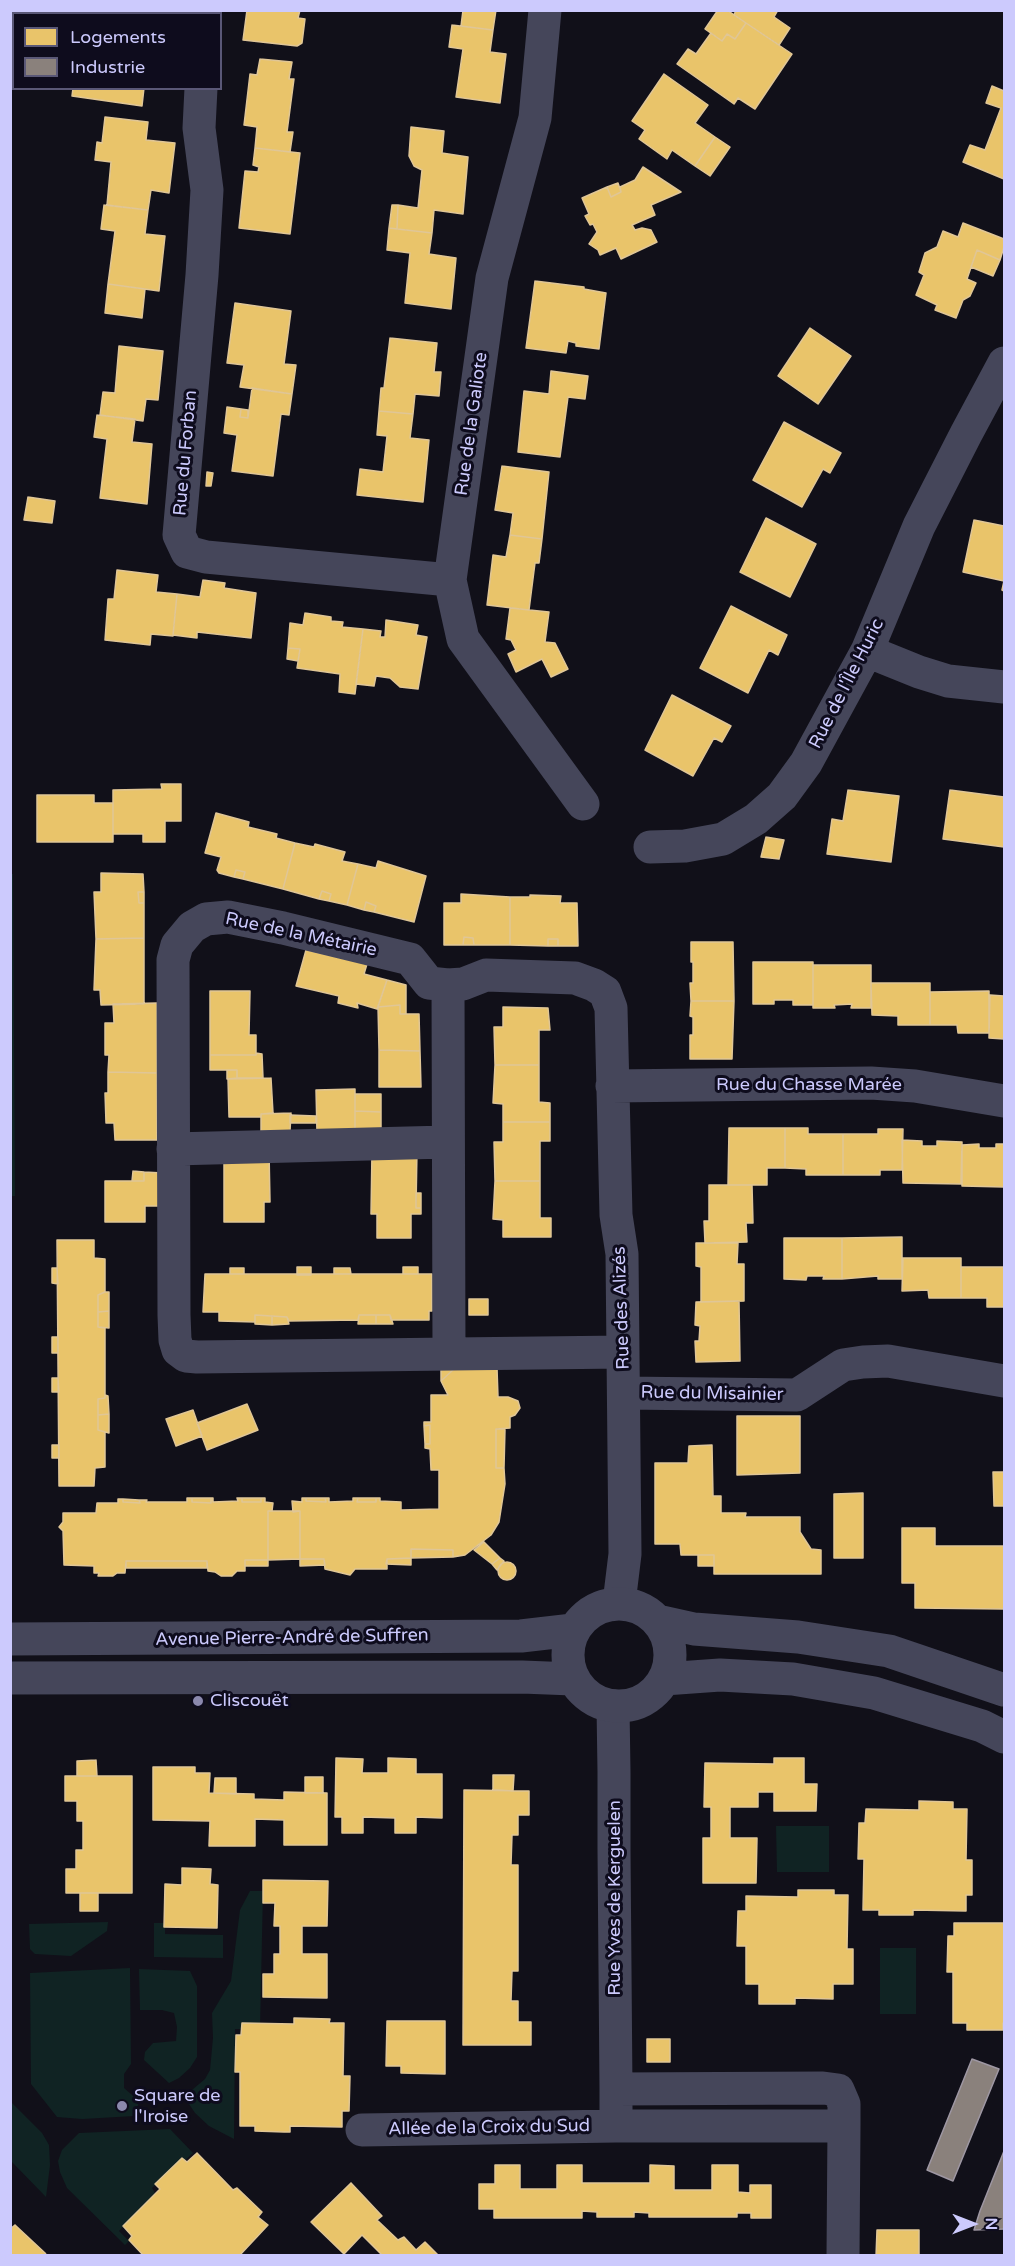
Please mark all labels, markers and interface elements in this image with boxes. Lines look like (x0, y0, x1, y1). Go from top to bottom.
legend (12, 12, 222, 90)
text: Logements (70, 26, 166, 48)
text: Industrie (70, 56, 145, 78)
street label: Rue de la Galiote (451, 351, 493, 497)
street label: Rue du Forban (170, 389, 202, 517)
street label: Rue de l'Île Huric (805, 615, 889, 753)
street label: Rue de la Métairie (223, 908, 379, 962)
street label: Rue du Chasse Marée (716, 1074, 902, 1096)
street label: Rue des Alizés (609, 1246, 635, 1370)
street label: Rue du Misainier (640, 1382, 784, 1406)
street label: Avenue Pierre-André de Suffren (155, 1625, 429, 1651)
place label: Cliscouët (210, 1690, 289, 1712)
marker: Cliscouët (191, 1694, 205, 1708)
street label: Rue Yves de Kerguelen (604, 1800, 626, 1996)
place label: Square de l'Iroise (134, 2085, 221, 2128)
marker: Square de l'Iroise (115, 2099, 129, 2113)
street label: Allée de la Croix du Sud (388, 2115, 590, 2141)
north arrow (943, 2194, 1003, 2254)
text: N (981, 2218, 1001, 2230)

